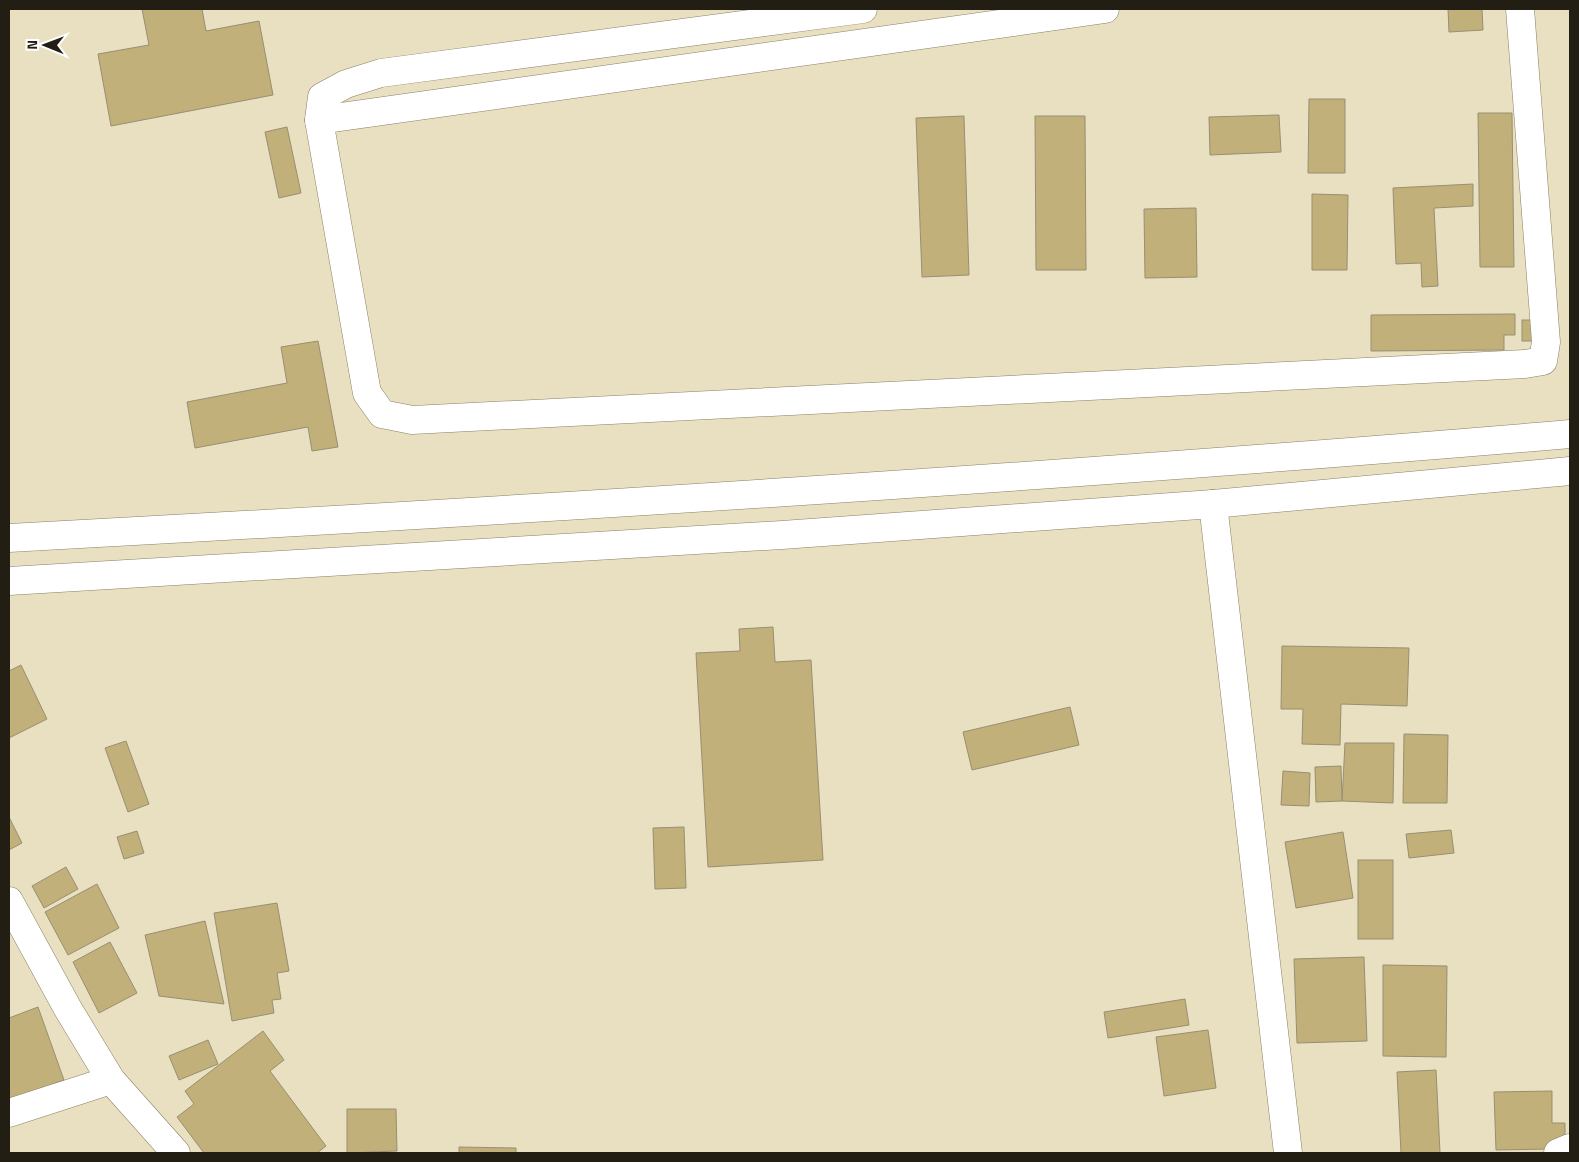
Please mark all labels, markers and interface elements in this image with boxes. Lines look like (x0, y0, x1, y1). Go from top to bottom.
north arrow (20, 20, 70, 70)
text: N (21, 40, 42, 50)

